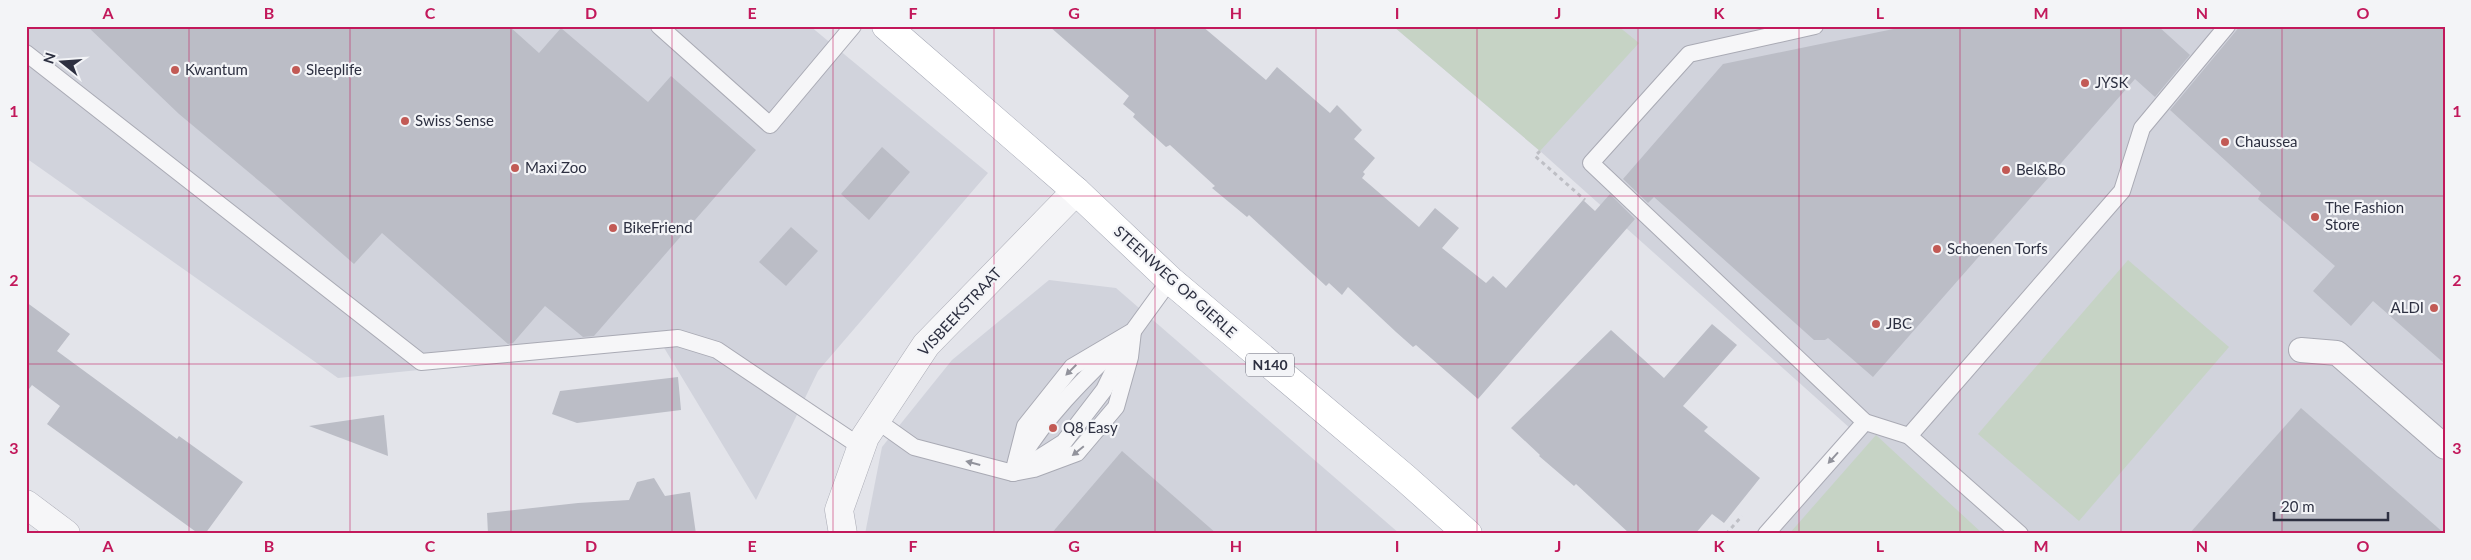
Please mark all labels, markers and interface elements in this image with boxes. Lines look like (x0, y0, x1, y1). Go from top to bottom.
text: A (101, 3, 114, 22)
text: B (264, 3, 274, 22)
text: C (425, 3, 436, 22)
text: D (585, 3, 597, 22)
text: E (747, 3, 757, 22)
text: F (908, 3, 918, 22)
text: G (1068, 3, 1080, 22)
text: H (1230, 3, 1242, 22)
text: I (1395, 3, 1399, 22)
text: J (1555, 3, 1561, 22)
text: K (1714, 3, 1726, 22)
text: L (1876, 3, 1885, 22)
text: M (2033, 3, 2049, 22)
text: N (2196, 3, 2208, 22)
text: O (2357, 3, 2370, 22)
north arrow (38, 38, 88, 88)
text: N (39, 50, 59, 66)
place label: Kwantum (185, 60, 248, 78)
place label: Sleeplife (306, 60, 362, 78)
marker: Kwantum (169, 64, 181, 76)
marker: Sleeplife (290, 64, 302, 76)
place label: JYSK (2095, 73, 2129, 91)
marker: JYSK (2079, 77, 2091, 89)
text: 1 (9, 101, 19, 120)
text: 1 (2452, 101, 2462, 120)
place label: Swiss Sense (415, 111, 494, 129)
marker: Swiss Sense (399, 115, 411, 127)
place label: Chaussea (2235, 132, 2298, 150)
marker: Chaussea (2219, 136, 2231, 148)
place label: Maxi Zoo (525, 158, 587, 176)
place label: Bel&Bo (2016, 160, 2066, 178)
marker: Maxi Zoo (509, 162, 521, 174)
marker: Bel&Bo (2000, 164, 2012, 176)
place label: The Fashion Store (2325, 198, 2404, 233)
marker: The Fashion Store (2309, 211, 2321, 223)
place label: BikeFriend (623, 218, 693, 236)
marker: BikeFriend (607, 222, 619, 234)
street label: STEENWEG OP GIERLE (1111, 222, 1241, 341)
place label: Schoenen Torfs (1947, 239, 2048, 257)
marker: Schoenen Torfs (1931, 243, 1943, 255)
street label: VISBEEKSTRAAT (914, 263, 1005, 359)
text: 2 (9, 270, 19, 289)
text: 2 (2452, 270, 2462, 289)
place label: ALDI (2391, 298, 2424, 316)
marker: ALDI (2428, 302, 2440, 314)
place label: JBC (1886, 314, 1912, 332)
marker: JBC (1870, 318, 1882, 330)
road number: N140 (1246, 354, 1294, 376)
one-way arrow (1065, 364, 1077, 376)
place label: Q8 Easy (1063, 418, 1118, 436)
marker: Q8 Easy (1047, 422, 1059, 434)
text: 3 (9, 438, 19, 457)
text: 3 (2452, 438, 2462, 457)
one-way arrow (1071, 445, 1084, 456)
one-way arrow (1827, 452, 1839, 464)
one-way arrow (966, 459, 981, 467)
scale bar (2274, 490, 2387, 522)
text: 20 m (2281, 497, 2315, 515)
text: A (101, 536, 114, 555)
text: B (264, 536, 274, 555)
text: C (425, 536, 436, 555)
text: D (585, 536, 597, 555)
text: E (747, 536, 757, 555)
text: F (908, 536, 918, 555)
text: G (1068, 536, 1080, 555)
text: H (1230, 536, 1242, 555)
text: I (1395, 536, 1399, 555)
text: J (1555, 536, 1561, 555)
text: K (1714, 536, 1726, 555)
text: L (1876, 536, 1885, 555)
text: M (2033, 536, 2049, 555)
text: N (2196, 536, 2208, 555)
text: O (2357, 536, 2370, 555)

